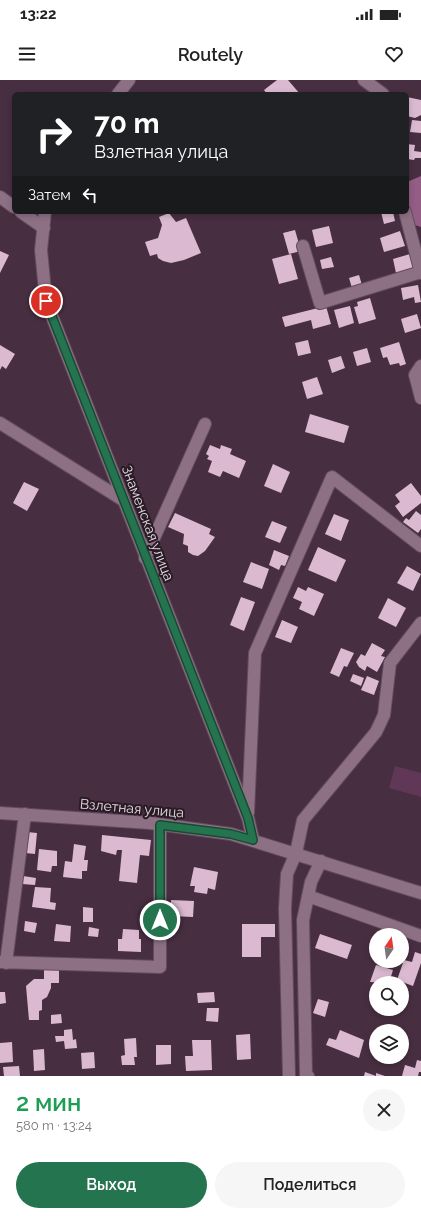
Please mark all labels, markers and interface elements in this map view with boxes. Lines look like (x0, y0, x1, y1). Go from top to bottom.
text: 13:22 (20, 5, 56, 23)
icon: menu (16, 43, 38, 65)
icon: heart (383, 43, 405, 65)
text: Routely (178, 44, 243, 65)
text: 70 m (94, 107, 160, 140)
icon: right (28, 108, 80, 160)
text: Взлетная улица (94, 141, 228, 162)
icon: left (79, 184, 101, 206)
text: Затем (28, 186, 71, 204)
pin (29, 284, 63, 318)
icon: arrive (35, 290, 57, 312)
street label: Знаменская улица (119, 463, 177, 583)
street label: Взлетная улица (79, 795, 185, 821)
position arrow (139, 899, 181, 941)
north arrow (369, 928, 409, 968)
map controls (369, 928, 409, 1064)
button: search (369, 976, 409, 1016)
button: layers (369, 1024, 409, 1064)
text: 2 мин (16, 1088, 81, 1117)
button: close (363, 1089, 405, 1131)
text: 580 m · 13:24 (16, 1118, 92, 1133)
button: Выход (16, 1162, 207, 1208)
button: Поделиться (215, 1162, 405, 1208)

